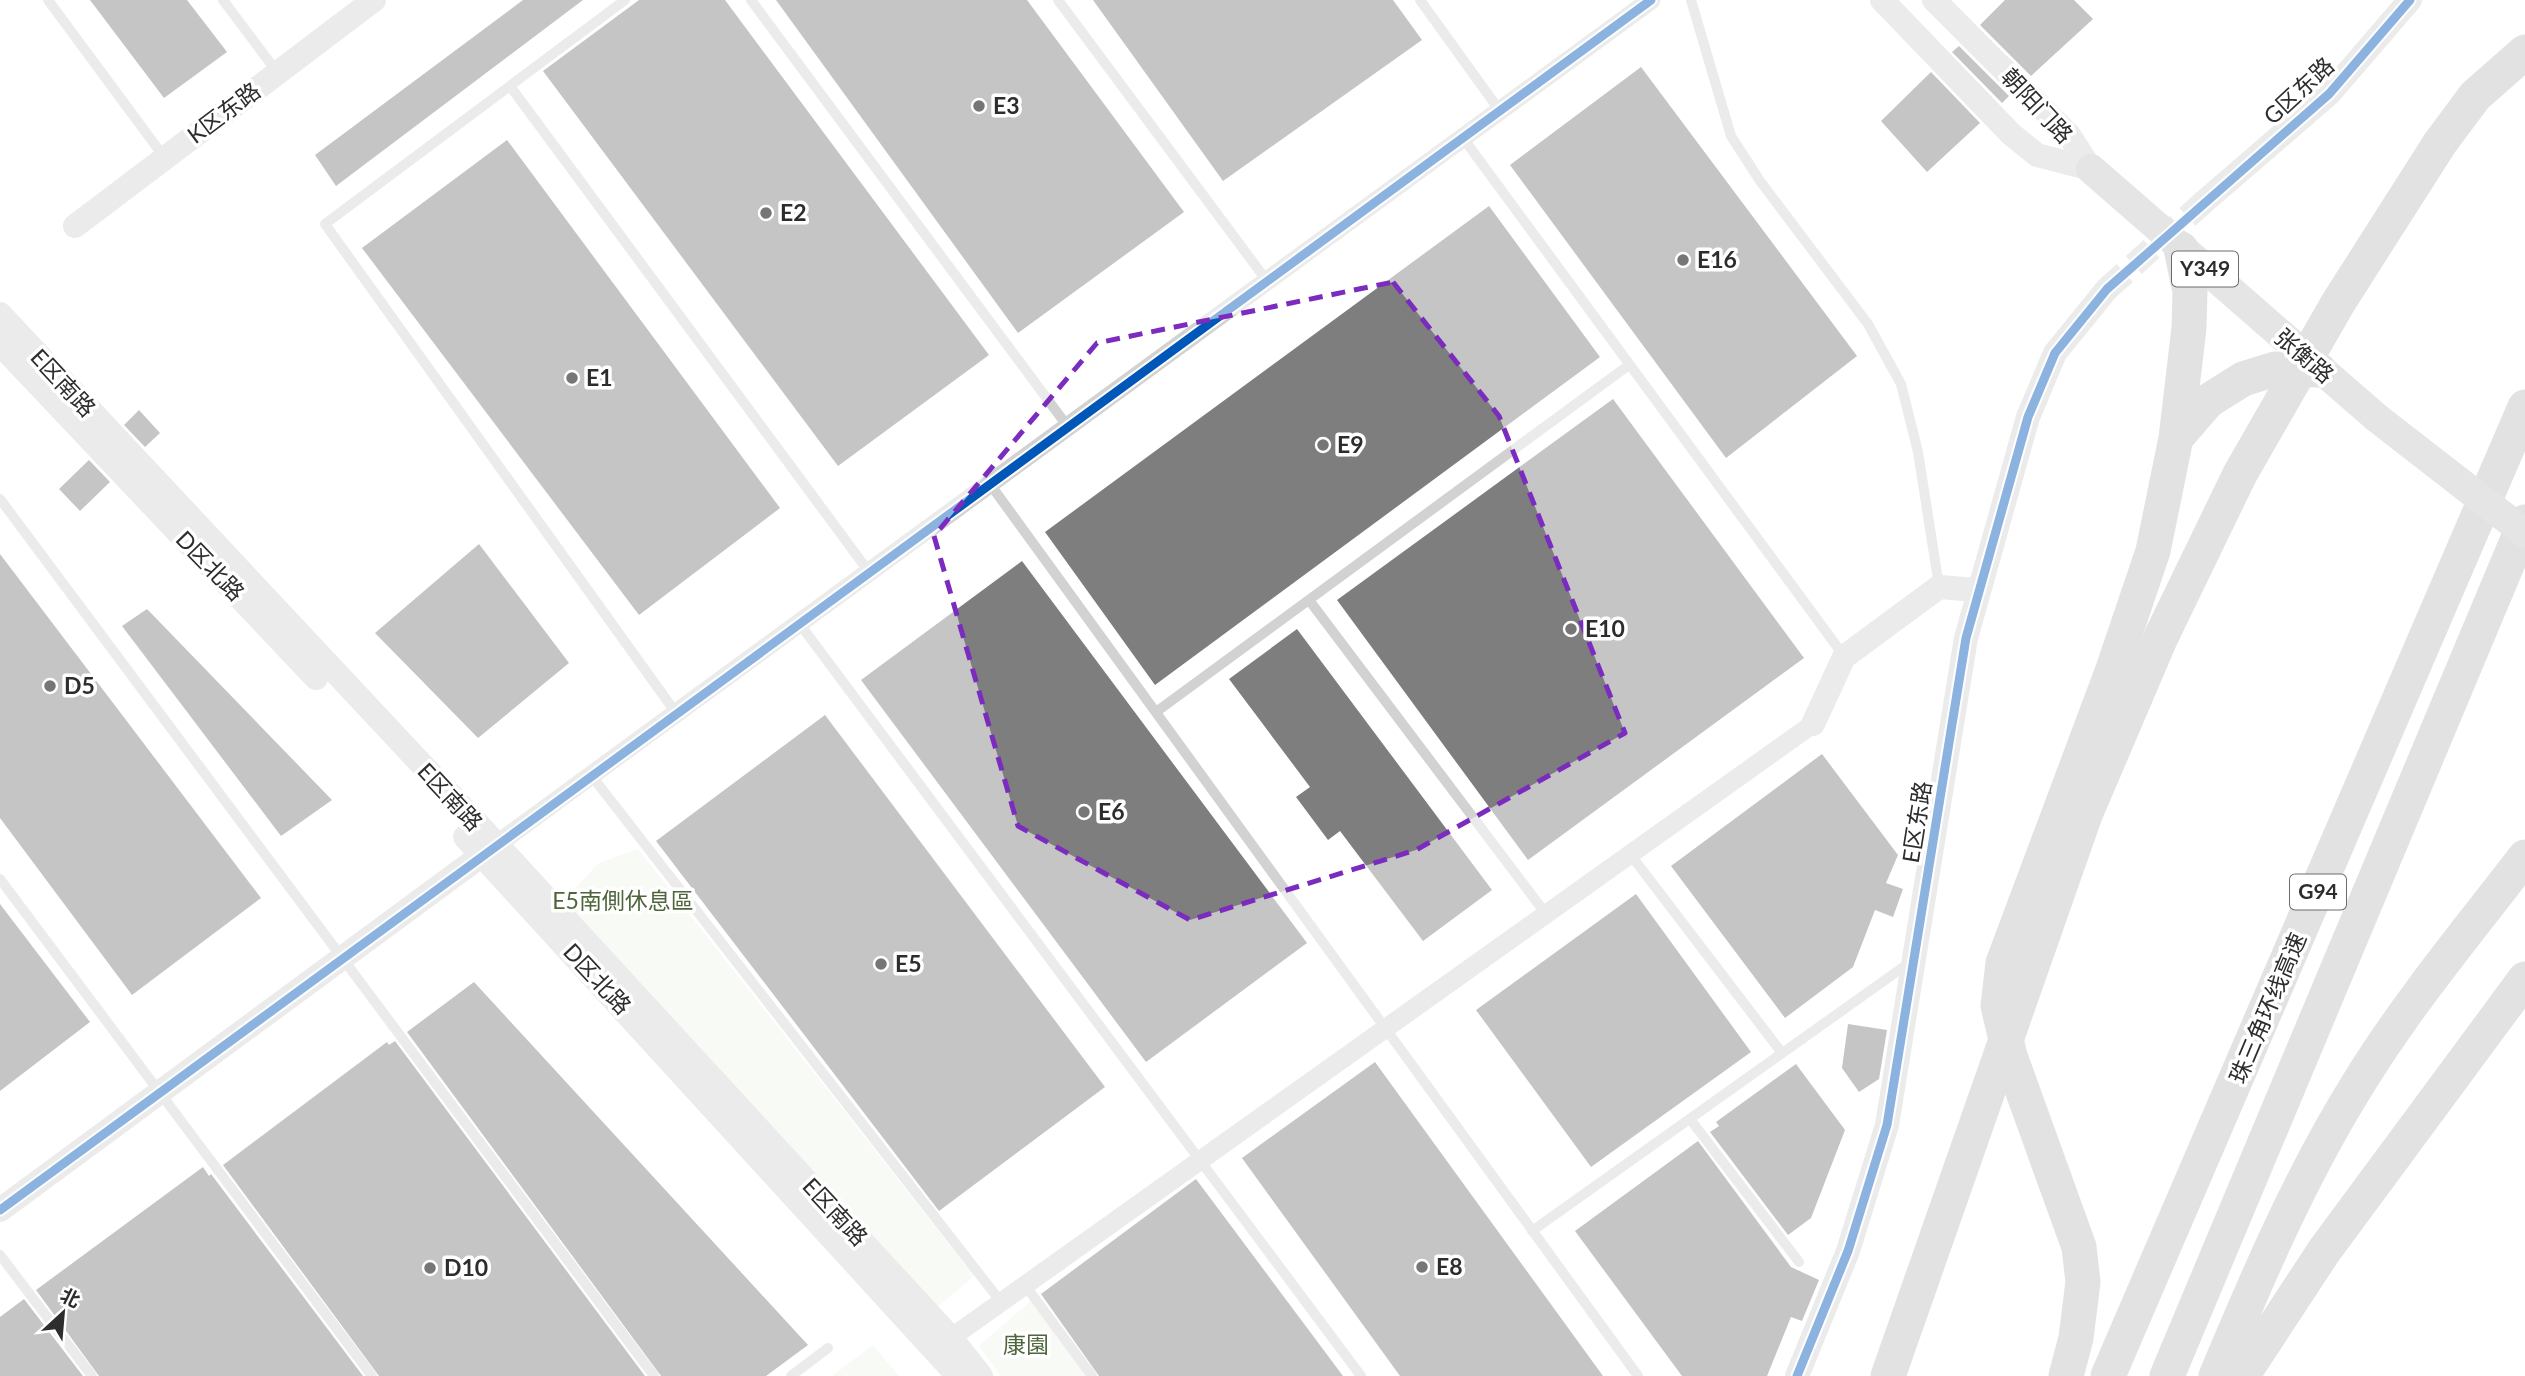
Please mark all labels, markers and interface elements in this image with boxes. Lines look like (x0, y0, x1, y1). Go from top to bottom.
street label: G区东路 (2257, 51, 2339, 130)
street label: 朝阳门路 (1996, 62, 2079, 149)
street label: K区东路 (181, 76, 265, 149)
place label: E3 (993, 91, 1020, 119)
marker: E3 (971, 98, 987, 114)
place label: E2 (780, 198, 807, 226)
marker: E2 (758, 205, 774, 221)
place label: E16 (1697, 245, 1737, 273)
marker: E16 (1675, 252, 1691, 268)
road number: Y349 (2172, 252, 2238, 286)
street label: 张衡路 (2269, 322, 2340, 388)
street label: E区南路 (25, 343, 102, 422)
place label: E1 (586, 363, 613, 391)
marker: E1 (564, 370, 580, 386)
place label: E9 (1337, 430, 1364, 458)
marker: E9 (1315, 437, 1331, 453)
street label: D区北路 (171, 524, 251, 606)
place label: E10 (1585, 614, 1625, 642)
marker: E10 (1563, 621, 1579, 637)
place label: D5 (64, 671, 95, 699)
marker: D5 (42, 678, 58, 694)
street label: E区南路 (412, 757, 489, 836)
street label: E区东路 (1896, 779, 1936, 865)
place label: E6 (1098, 797, 1125, 825)
marker: E6 (1076, 804, 1092, 820)
road number: G94 (2290, 874, 2346, 910)
park label: E5南側休息區 (552, 886, 694, 914)
street label: 珠三角环线高速 (2223, 928, 2311, 1087)
street label: D区北路 (558, 937, 637, 1019)
place label: E5 (895, 949, 922, 977)
marker: E5 (873, 956, 889, 972)
street label: E区南路 (797, 1172, 874, 1251)
place label: E8 (1436, 1252, 1463, 1280)
place label: D10 (444, 1253, 488, 1281)
marker: E8 (1414, 1259, 1430, 1275)
marker: D10 (422, 1260, 438, 1276)
north arrow (28, 1278, 98, 1348)
text: 北 (57, 1283, 84, 1312)
park label: 康園 (1003, 1330, 1049, 1358)

